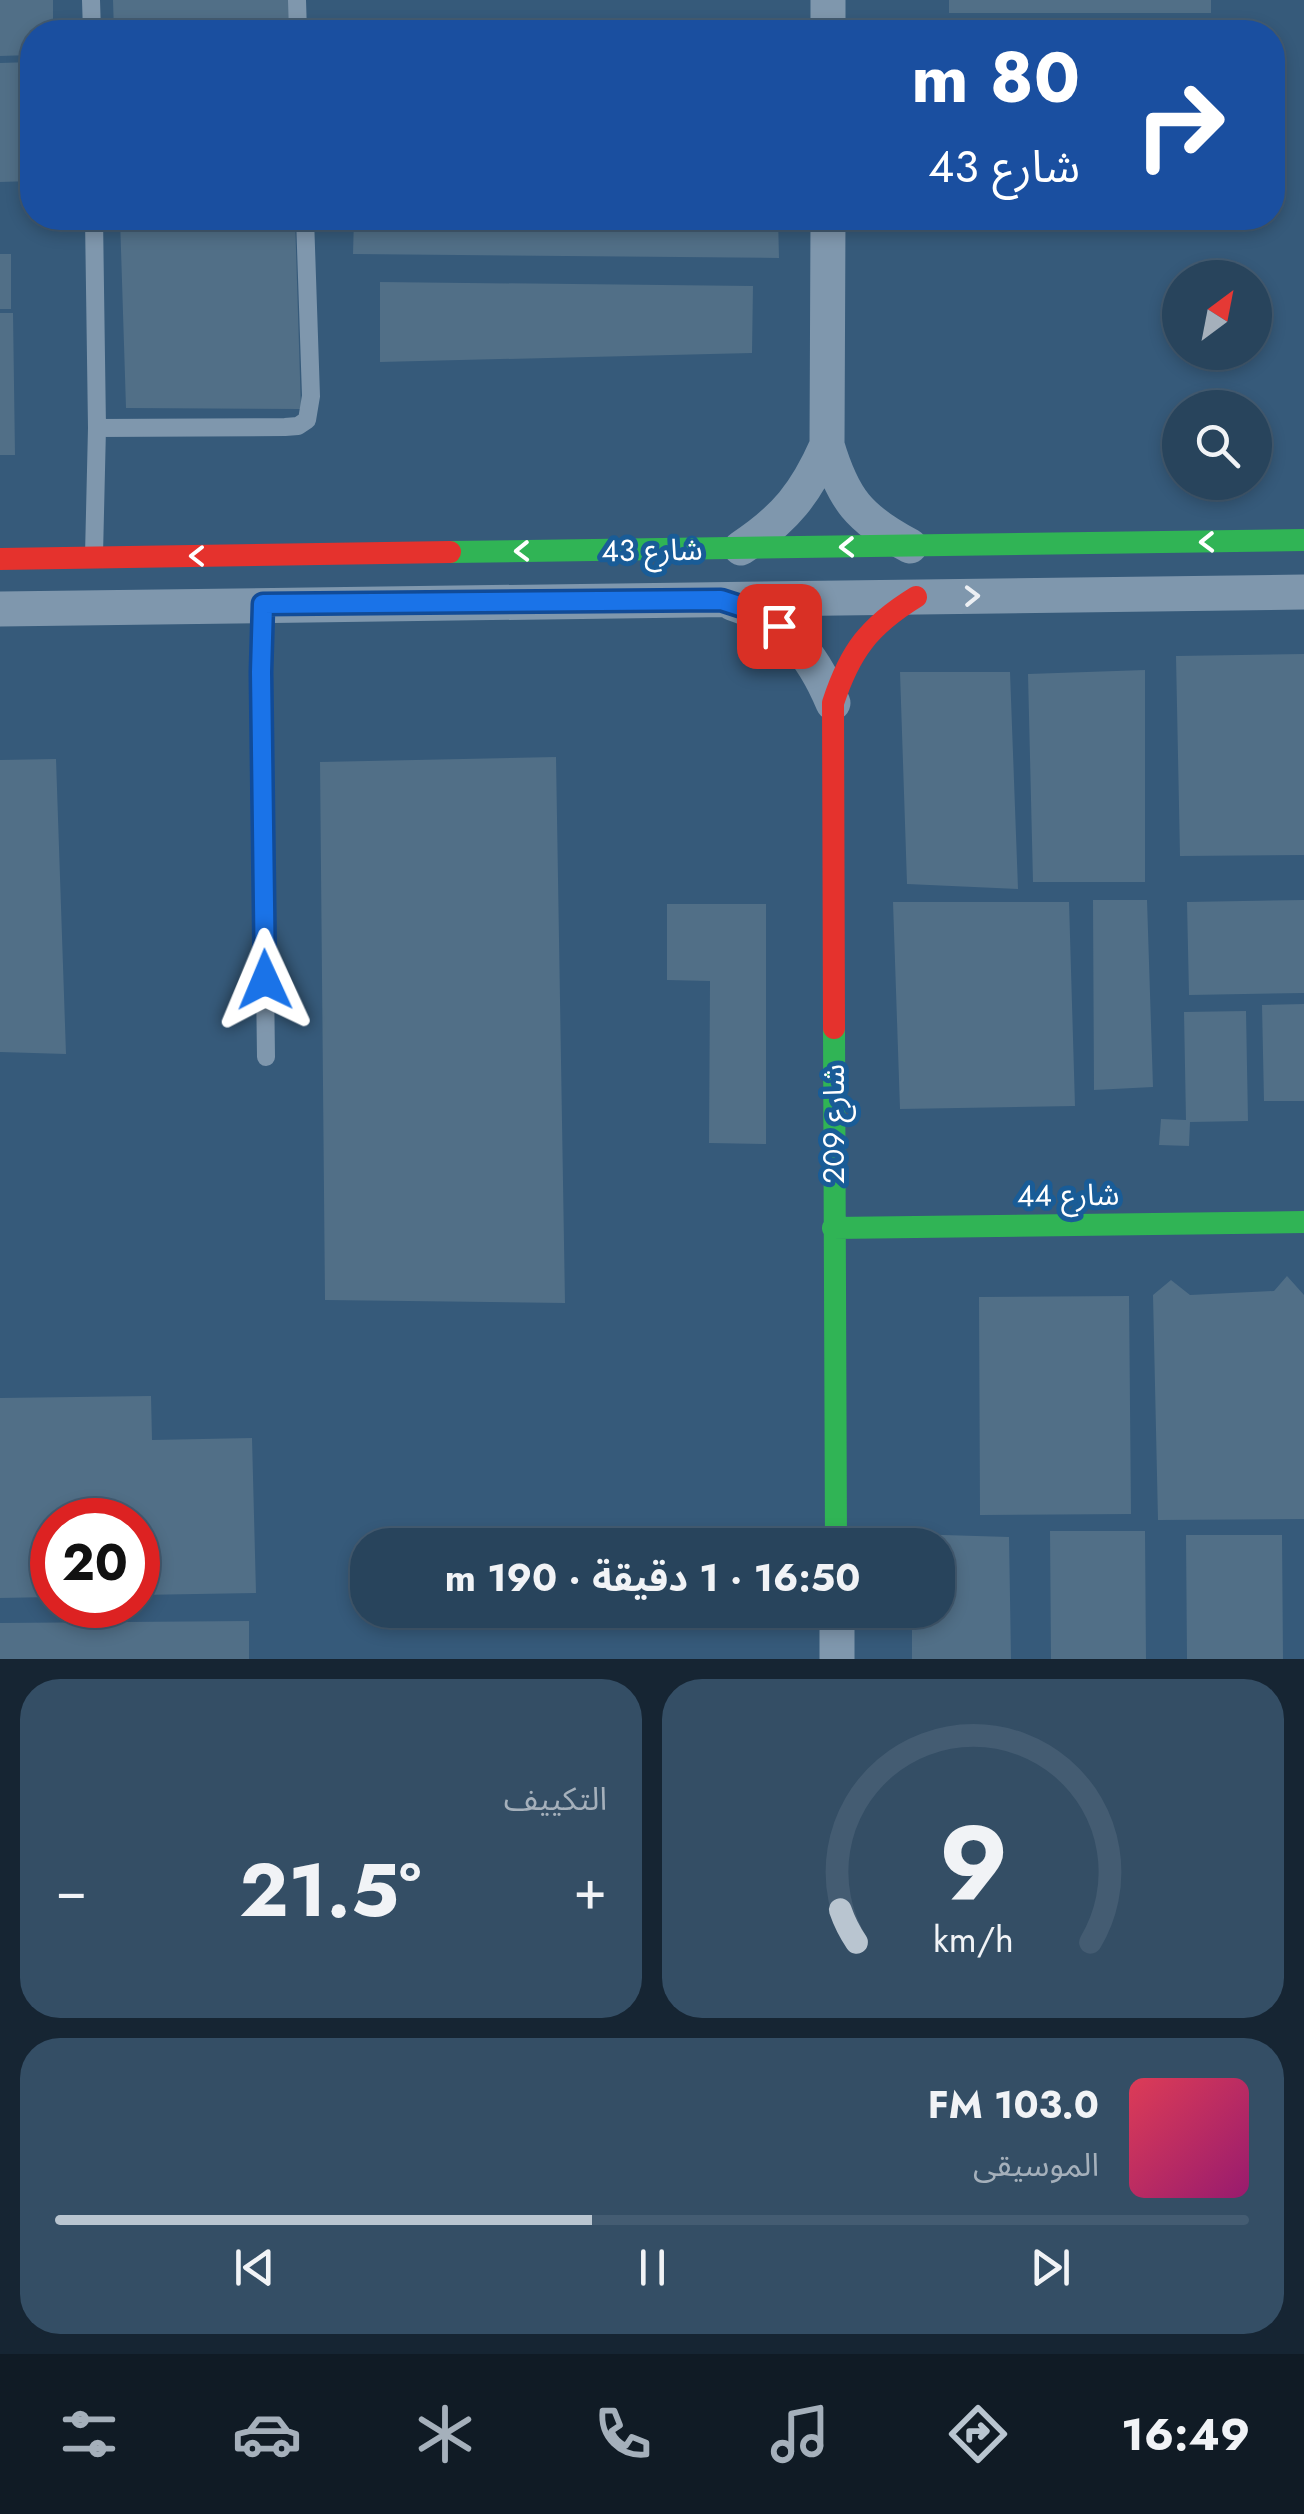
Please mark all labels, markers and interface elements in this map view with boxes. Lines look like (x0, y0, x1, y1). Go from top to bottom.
text: 80 m (911, 27, 1080, 128)
icon: right (1115, 60, 1245, 190)
text: شارع 43 (928, 134, 1080, 199)
north arrow (1162, 260, 1272, 370)
map controls (1162, 260, 1272, 500)
button: search (1162, 390, 1272, 500)
street label: شارع 43 (601, 528, 703, 573)
one-way arrow (1198, 531, 1214, 552)
one-way arrow (838, 536, 854, 558)
one-way arrow (513, 541, 529, 562)
one-way arrow (188, 545, 204, 567)
pin (737, 584, 822, 669)
one-way arrow (966, 585, 981, 607)
icon: arrive (752, 599, 807, 654)
position arrow (213, 928, 317, 1032)
street label: شارع 209 (812, 1064, 856, 1184)
street label: شارع 44 (1016, 1173, 1120, 1218)
speed limit sign: 20 (30, 1498, 160, 1628)
text: 16:50 · 1 دقيقة · 190 m (445, 1550, 860, 1605)
text: التكييف (504, 1776, 607, 1822)
text: 9 (938, 1789, 1008, 1939)
text: 21.5° (239, 1836, 421, 1944)
text: − (55, 1850, 87, 1930)
text: + (573, 1850, 607, 1930)
text: km/h (933, 1914, 1013, 1965)
text: 103.0 FM (928, 2077, 1099, 2132)
text: الموسيقى (973, 2142, 1099, 2188)
icon: previous (227, 2240, 282, 2295)
icon: pause (625, 2240, 680, 2295)
icon: next (1023, 2240, 1078, 2295)
icon: filters (54, 2399, 124, 2469)
icon: car (232, 2399, 302, 2469)
icon: climate (410, 2399, 480, 2469)
icon: phone (588, 2399, 658, 2469)
icon: music (765, 2399, 835, 2469)
icon: directions (943, 2399, 1013, 2469)
text: 16:49 (1121, 2402, 1250, 2467)

